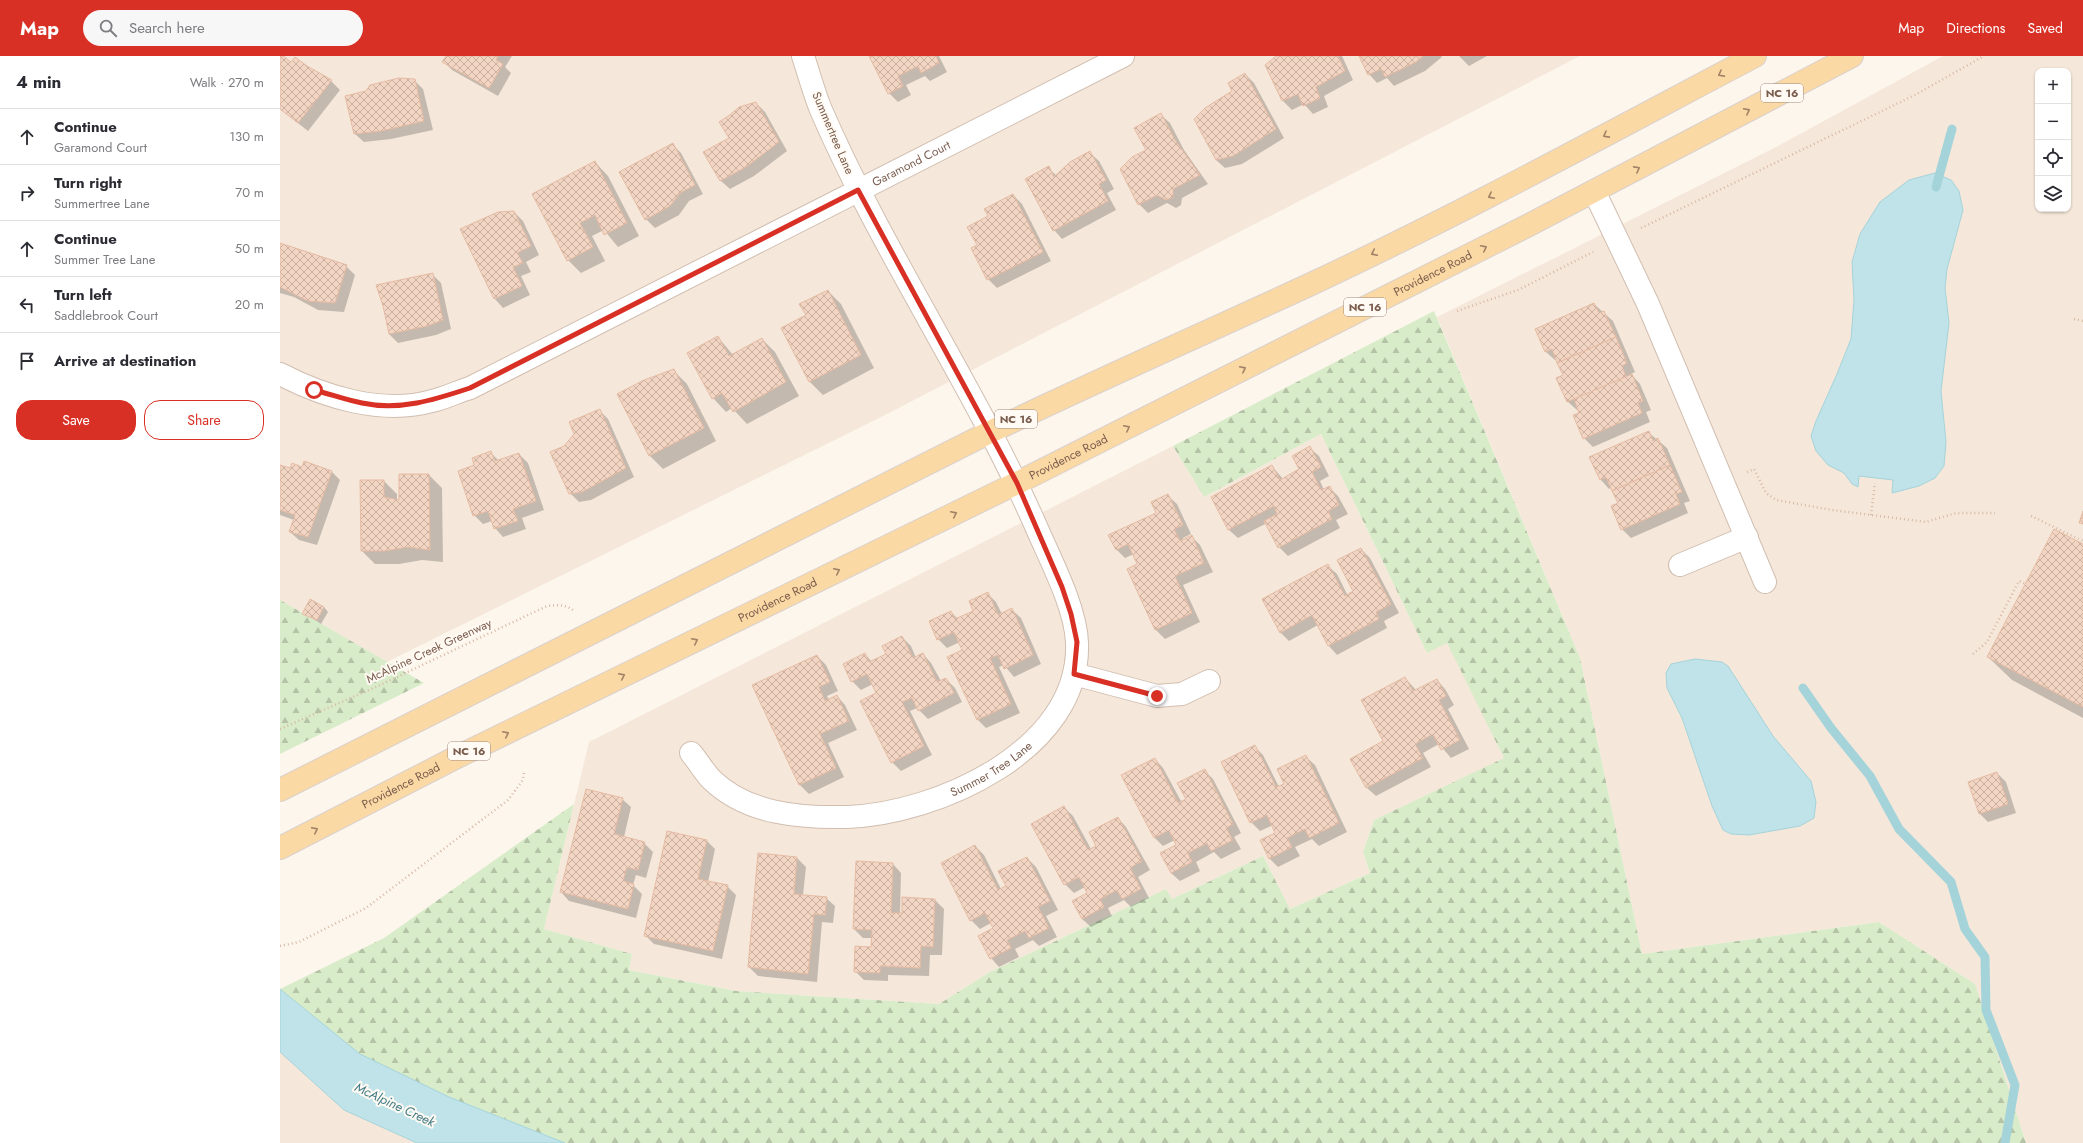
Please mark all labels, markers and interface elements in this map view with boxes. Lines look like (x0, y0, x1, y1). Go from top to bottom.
search box (83, 10, 363, 46)
text: Map (20, 15, 59, 42)
icon: search (97, 17, 119, 39)
text: Search here (129, 17, 205, 39)
text: Map (1898, 18, 1924, 38)
text: Directions (1946, 18, 2006, 38)
text: Saved (2028, 18, 2063, 38)
map controls (2035, 68, 2071, 212)
button: + (2035, 68, 2071, 104)
text: 4 min (16, 70, 61, 94)
one-way arrow (1717, 70, 1725, 77)
text: Walk · 270 m (190, 73, 264, 92)
road number: NC 16 (1761, 84, 1803, 102)
street label: Summertree Lane (807, 89, 859, 177)
button: − (2035, 104, 2071, 140)
one-way arrow (1743, 108, 1750, 116)
text: Continue (54, 116, 117, 138)
icon: ahead (16, 126, 38, 148)
text: 130 m (229, 127, 264, 146)
one-way arrow (1602, 130, 1610, 138)
street label: Garamond Court (869, 136, 954, 191)
text: Garamond Court (54, 138, 147, 157)
button: locate (2035, 140, 2071, 176)
one-way arrow (1632, 166, 1640, 174)
text: Turn right (54, 172, 122, 194)
button: layers (2035, 176, 2071, 212)
icon: right (16, 182, 38, 204)
text: 70 m (235, 183, 264, 202)
one-way arrow (1487, 191, 1495, 199)
text: Summertree Lane (54, 194, 150, 213)
text: Continue (54, 228, 117, 250)
icon: ahead (16, 238, 38, 260)
text: 50 m (235, 239, 264, 258)
one-way arrow (1479, 245, 1487, 252)
street label: Providence Road (1390, 246, 1475, 301)
one-way arrow (1371, 248, 1378, 256)
text: Summer Tree Lane (54, 250, 155, 269)
text: Turn left (54, 284, 112, 306)
icon: left (16, 294, 38, 316)
text: 20 m (235, 295, 264, 314)
road number: NC 16 (1344, 298, 1386, 316)
text: Saddlebrook Court (54, 306, 158, 325)
icon: arrive (16, 350, 38, 372)
text: Arrive at destination (54, 350, 196, 372)
one-way arrow (1238, 366, 1246, 374)
route start (305, 381, 323, 399)
button: Save (16, 400, 136, 440)
button: Share (144, 400, 264, 440)
road number: NC 16 (995, 410, 1037, 428)
one-way arrow (1122, 425, 1130, 433)
street label: Providence Road (1026, 430, 1111, 484)
one-way arrow (950, 511, 957, 519)
one-way arrow (833, 568, 841, 576)
street label: Providence Road (735, 573, 820, 627)
street label: McAlpine Creek Greenway (363, 614, 495, 688)
one-way arrow (691, 638, 699, 645)
one-way arrow (618, 673, 626, 681)
route end (1148, 687, 1166, 705)
one-way arrow (501, 731, 509, 739)
street label: Summer Tree Lane (947, 737, 1036, 801)
road number: NC 16 (448, 742, 490, 760)
street label: Providence Road (359, 758, 443, 813)
one-way arrow (310, 827, 318, 835)
water label: McAlpine Creek (352, 1078, 438, 1131)

